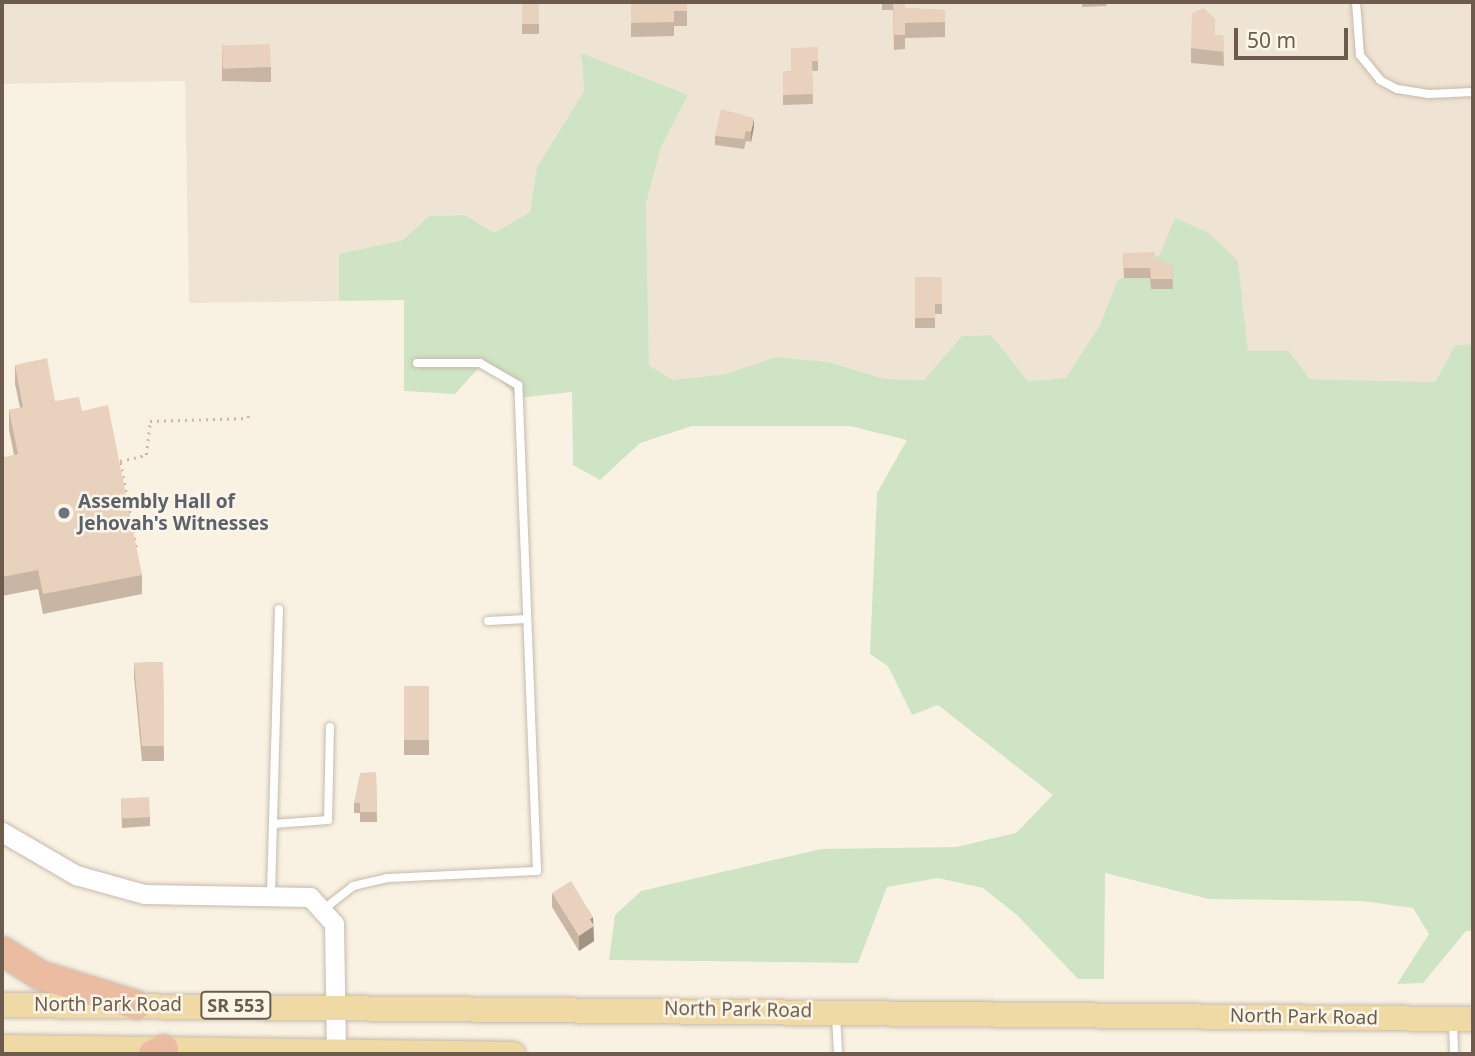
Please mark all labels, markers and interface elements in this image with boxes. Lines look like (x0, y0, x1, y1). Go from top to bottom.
scale bar (1237, 14, 1351, 58)
text: 50 m (1247, 26, 1296, 54)
place label: Assembly Hall of Jehovah's Witnesses (78, 491, 269, 535)
marker: Assembly Hall of Jehovah's Witnesses (56, 505, 72, 521)
road number: SR 553 (199, 990, 273, 1020)
street label: North Park Road (34, 994, 182, 1016)
street label: North Park Road (664, 997, 812, 1023)
street label: North Park Road (1230, 1004, 1378, 1030)

